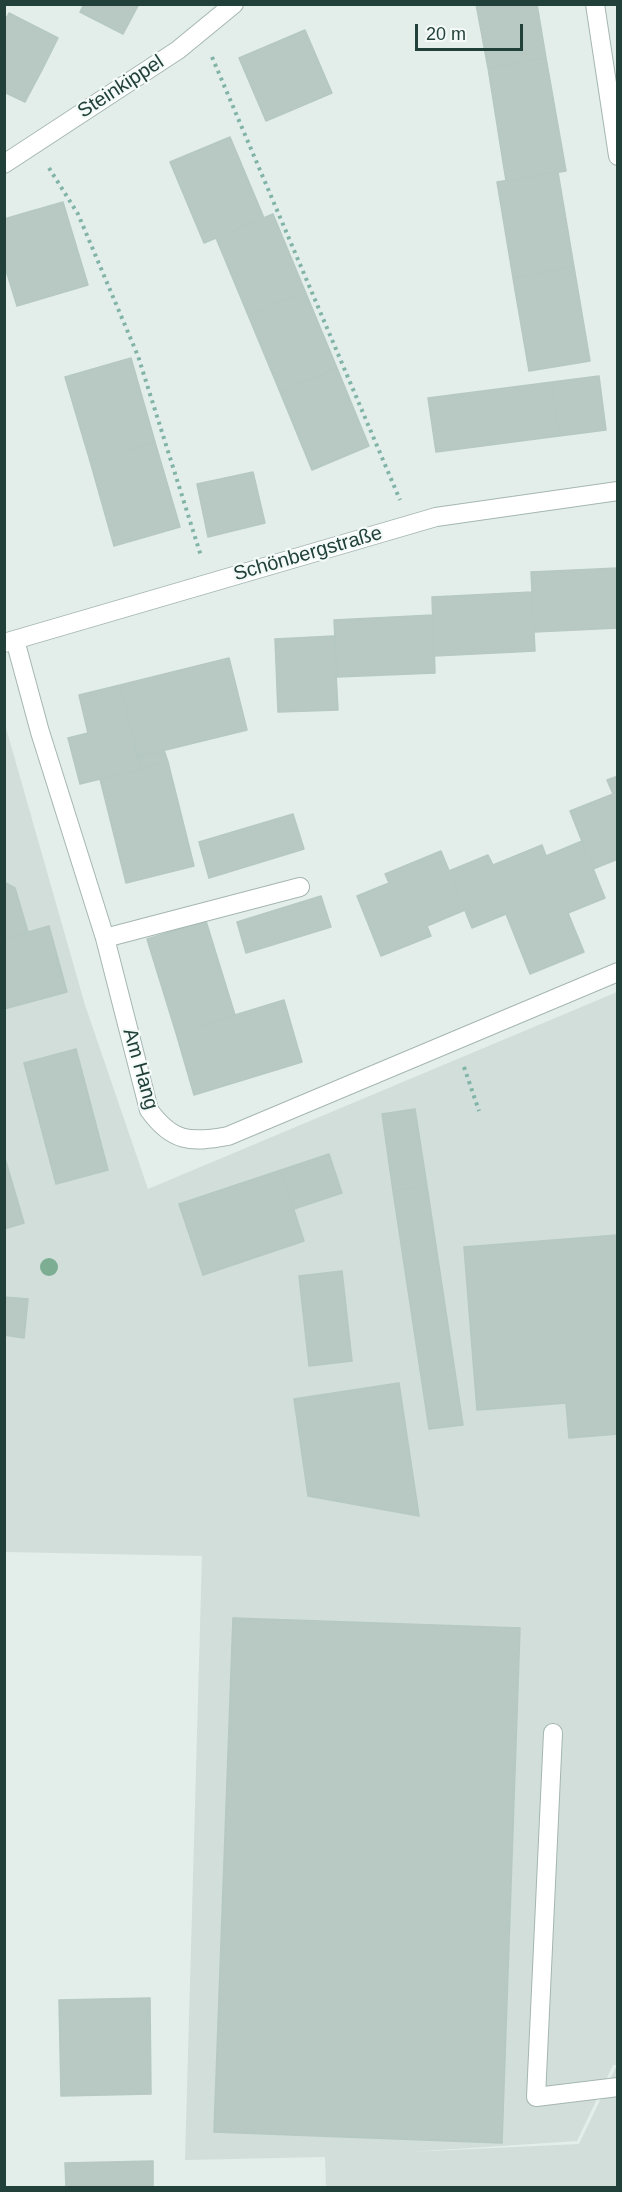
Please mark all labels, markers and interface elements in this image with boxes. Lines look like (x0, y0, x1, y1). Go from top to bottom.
scale bar (418, 12, 526, 50)
text: 20 m (426, 24, 466, 44)
street label: Steinkippel (73, 50, 169, 124)
street label: Schönbergstraße (231, 521, 385, 587)
street label: Am Hang (117, 1026, 163, 1112)

